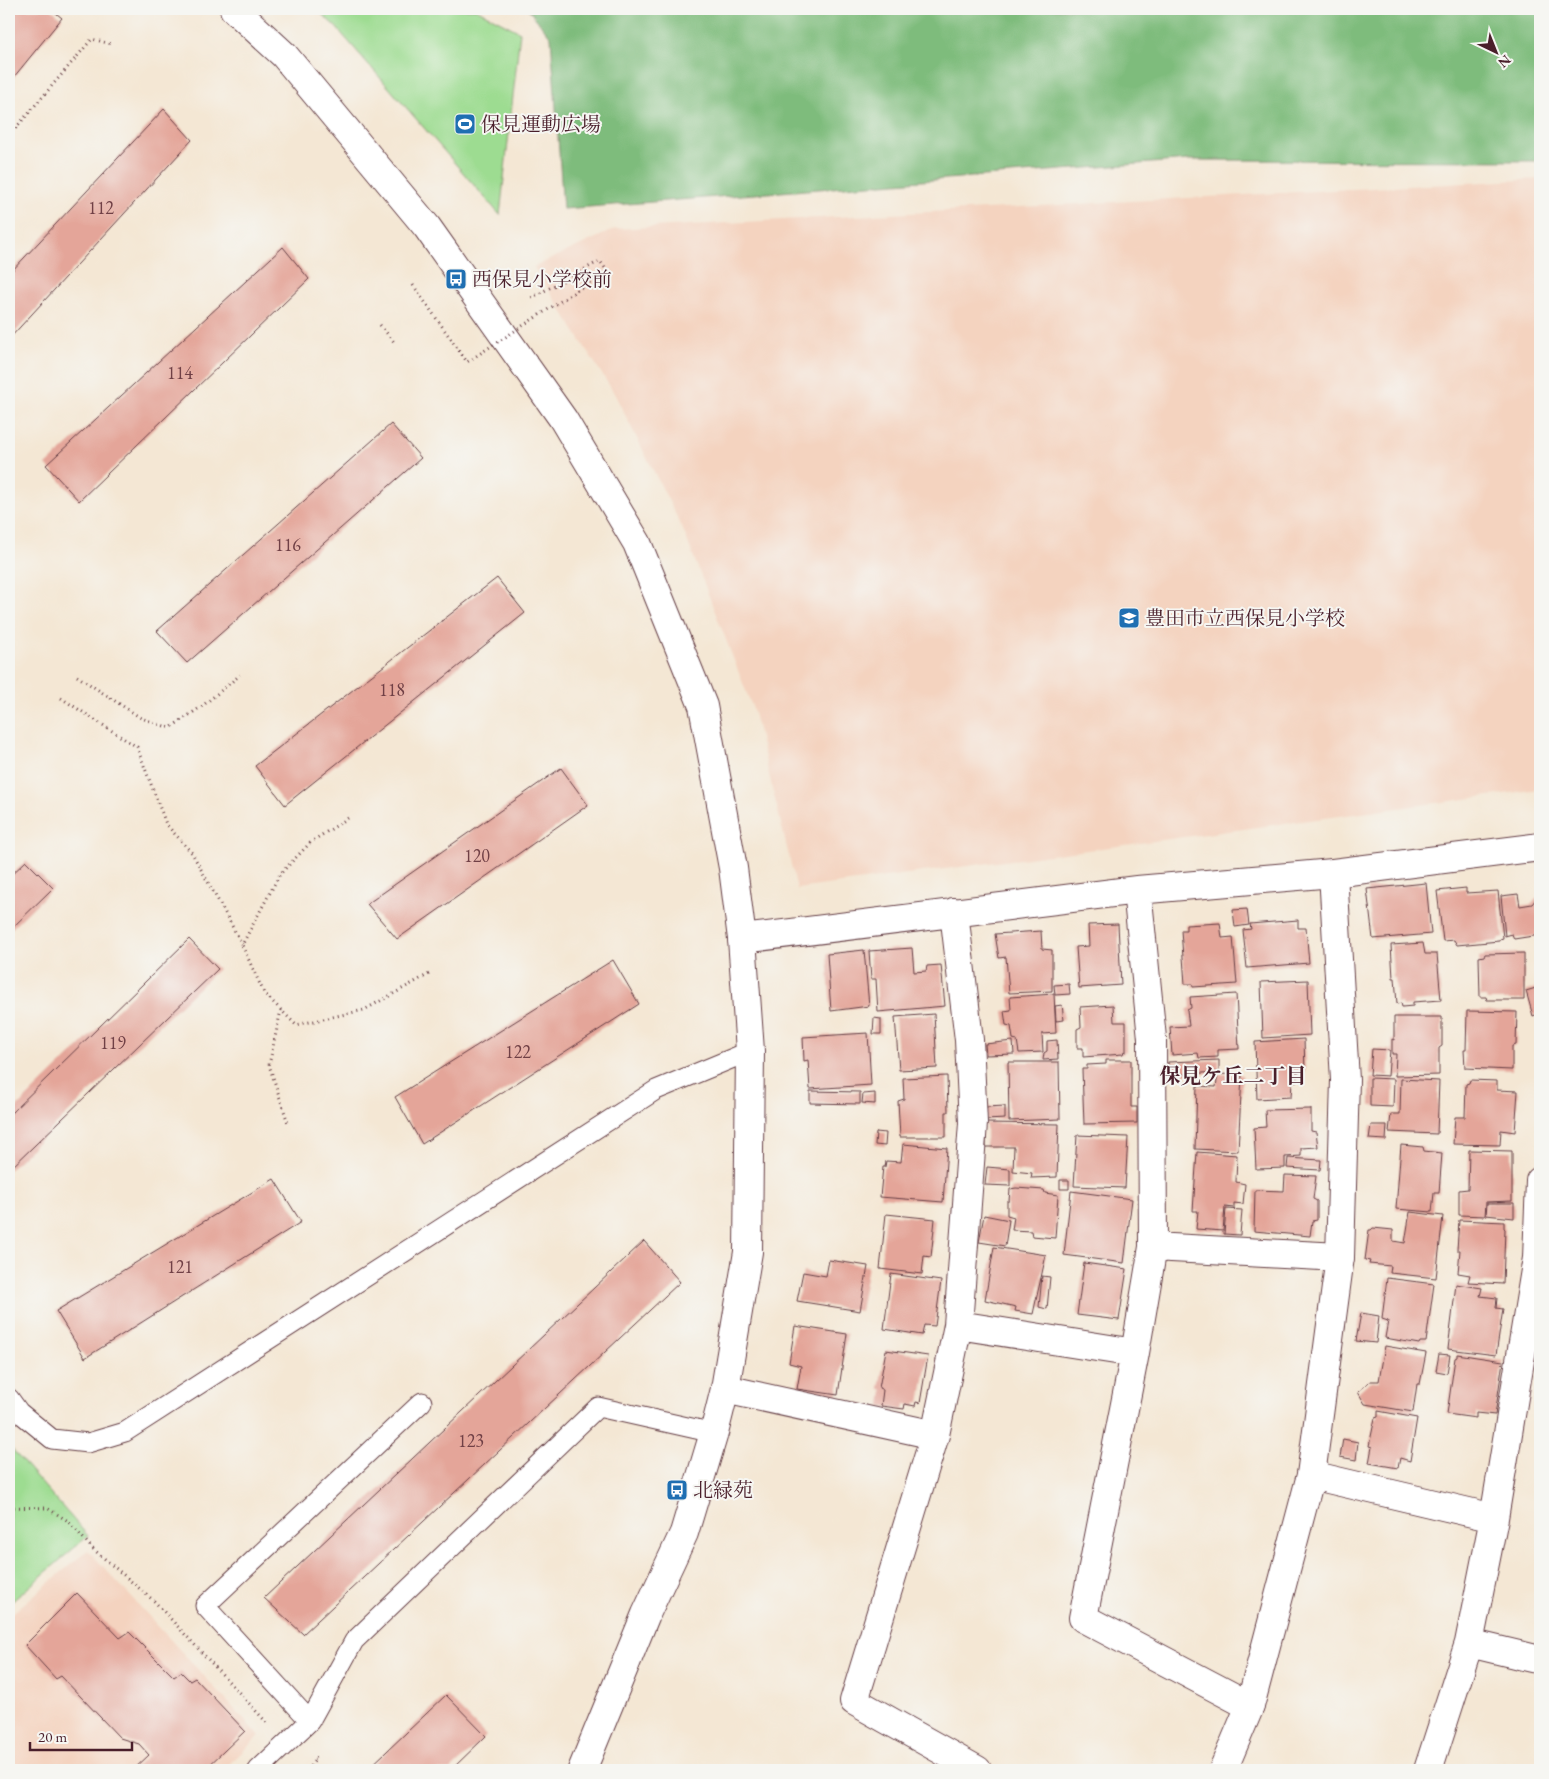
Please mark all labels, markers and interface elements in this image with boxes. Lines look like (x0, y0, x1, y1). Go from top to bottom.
north arrow (1472, 28, 1522, 78)
text: N (1494, 51, 1515, 72)
place label: 保見運動広場 (481, 111, 601, 137)
sports icon: 保見運動広場 (453, 112, 477, 136)
house number: 112 (88, 196, 114, 219)
place label: 西保見小学校前 (472, 266, 612, 292)
bus stop icon: 西保見小学校前 (444, 267, 468, 291)
house number: 114 (167, 361, 193, 384)
house number: 116 (275, 533, 301, 556)
place label: 豊田市立西保見小学校 (1145, 605, 1345, 631)
school or university icon: 豊田市立西保見小学校 (1117, 606, 1141, 630)
house number: 118 (379, 678, 405, 701)
house number: 120 (464, 844, 490, 867)
house number: 119 (100, 1031, 126, 1054)
house number: 122 (505, 1040, 531, 1063)
district label: 保見ケ丘二丁目 (1160, 1062, 1307, 1089)
house number: 121 (167, 1255, 193, 1278)
house number: 123 (458, 1429, 484, 1452)
place label: 北緑苑 (693, 1477, 753, 1503)
bus stop icon: 北緑苑 (665, 1478, 689, 1502)
scale bar (30, 1719, 132, 1751)
text: 20 m (38, 1727, 67, 1746)

